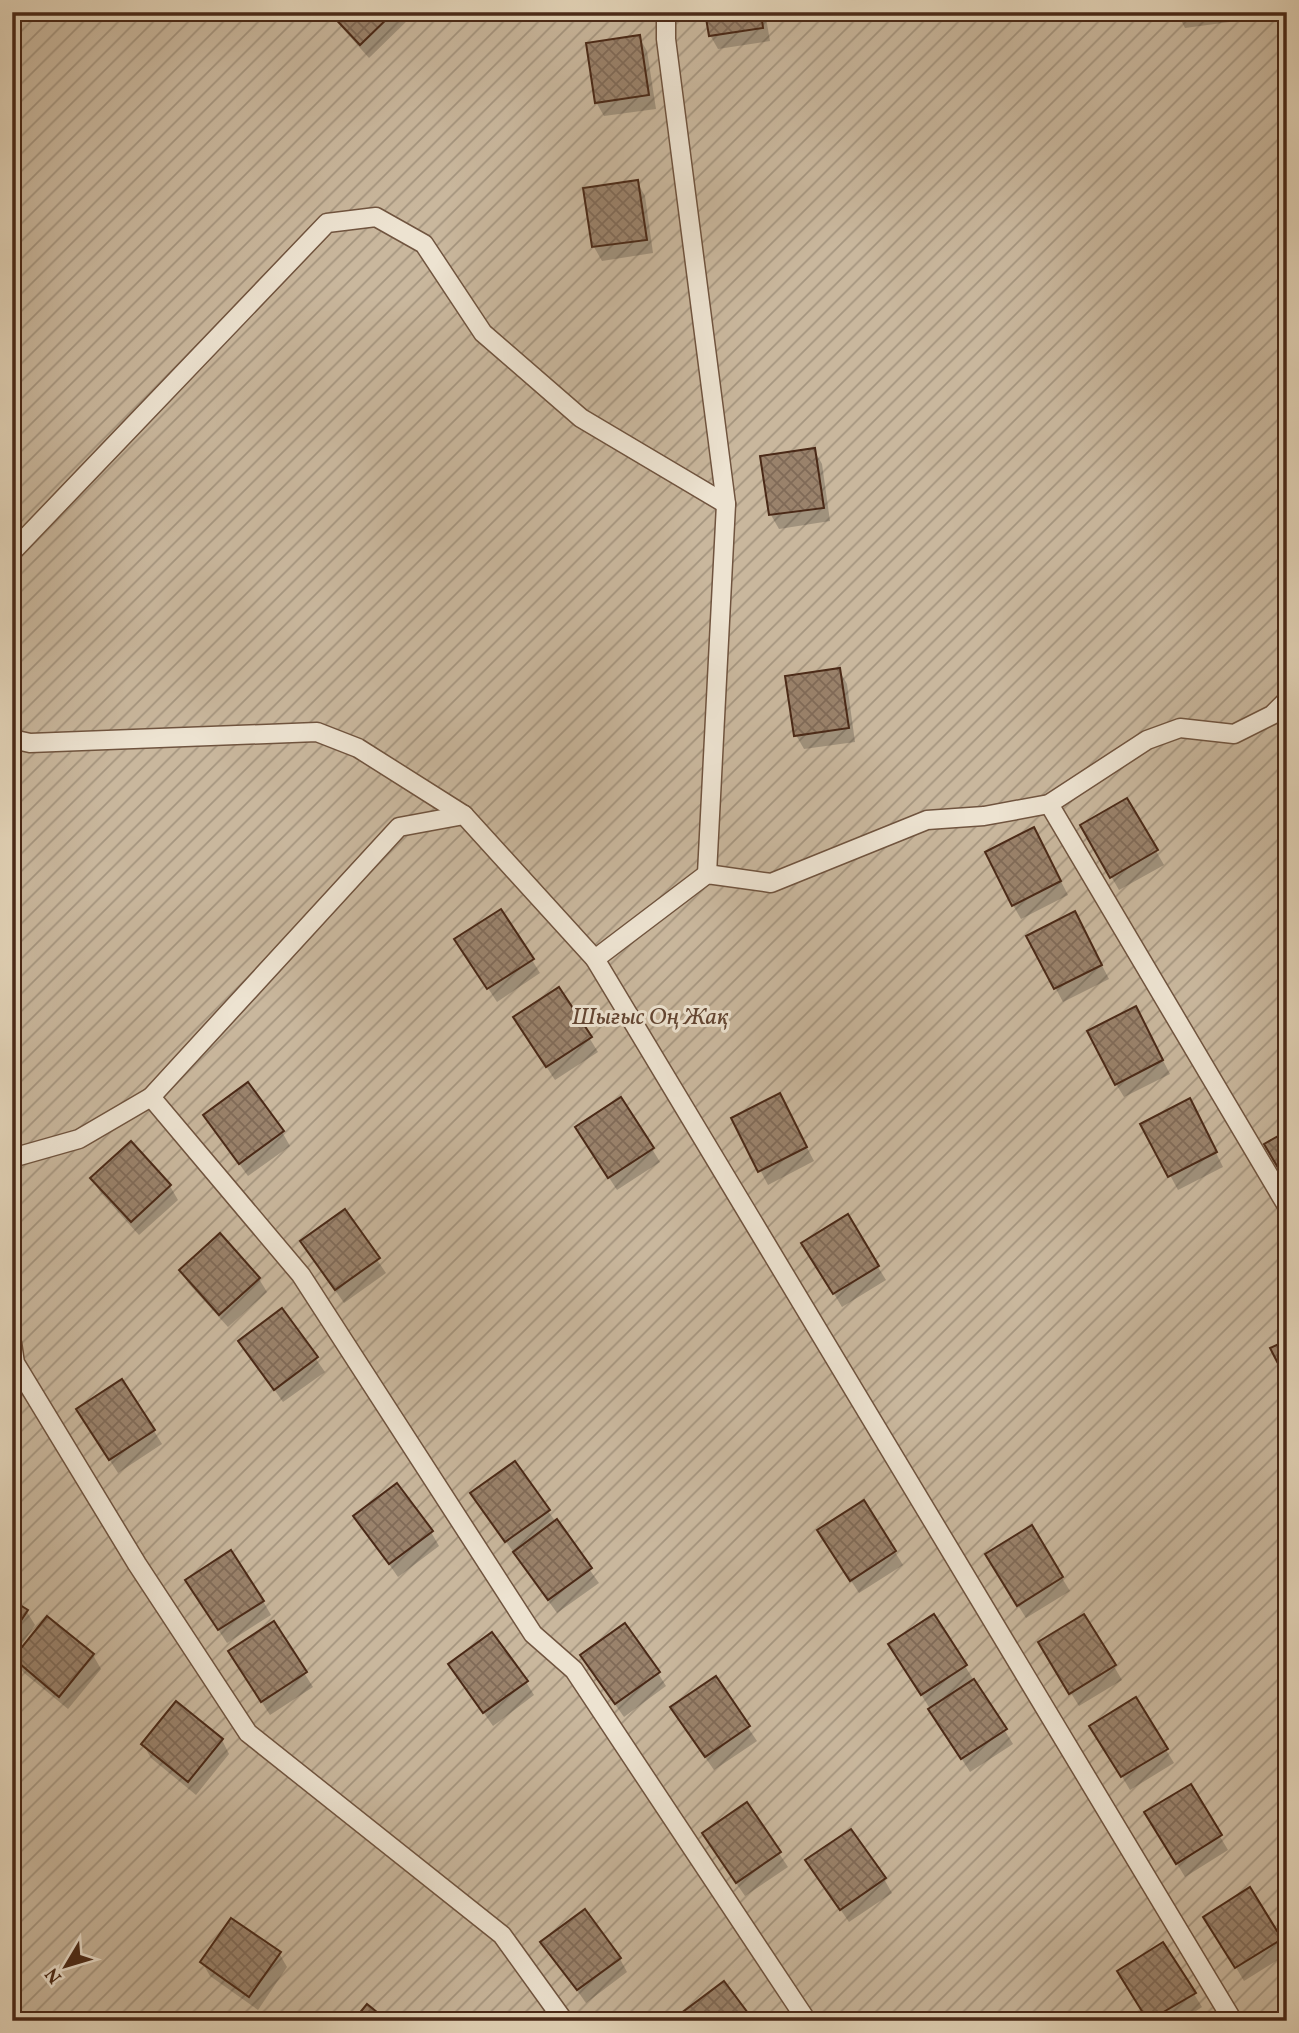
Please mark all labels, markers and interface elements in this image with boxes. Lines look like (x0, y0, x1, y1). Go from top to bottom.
park label: Шығыс Оң Жақ (572, 1001, 729, 1035)
north arrow (32, 1932, 102, 2002)
text: N (40, 1962, 69, 1989)

